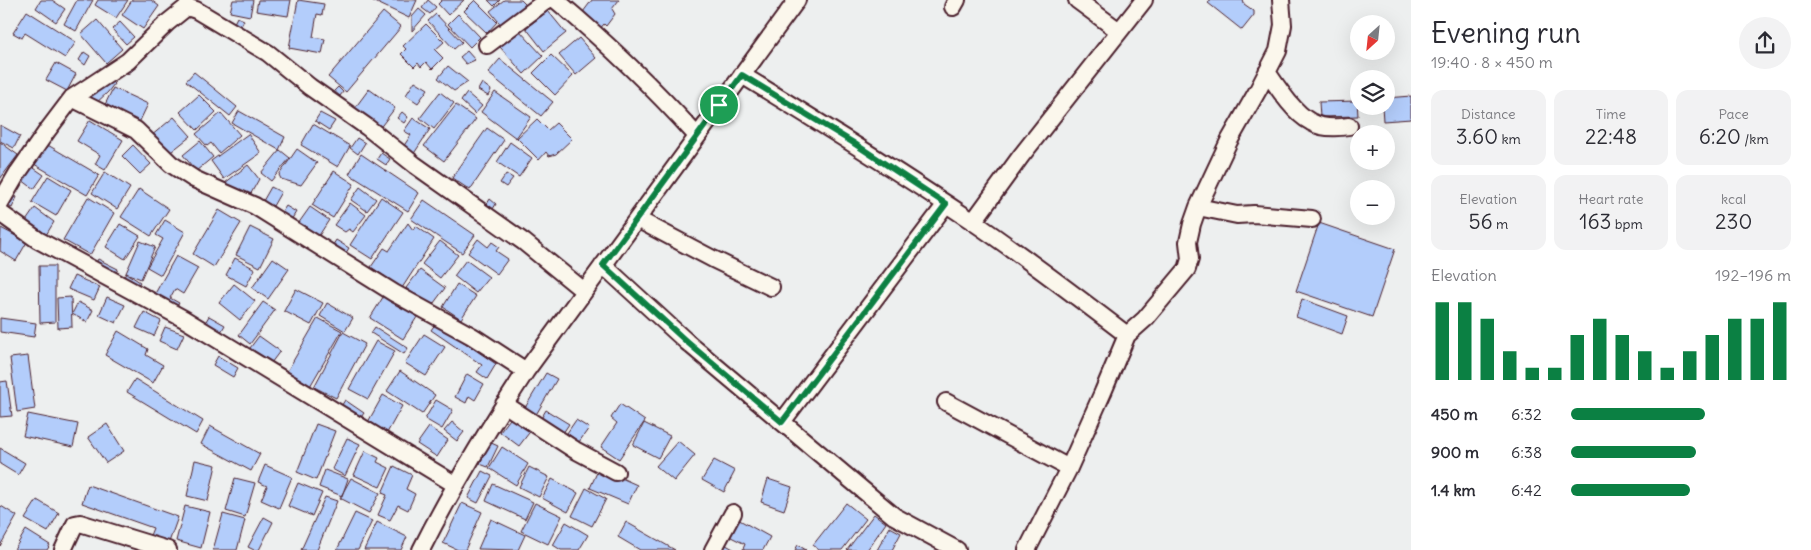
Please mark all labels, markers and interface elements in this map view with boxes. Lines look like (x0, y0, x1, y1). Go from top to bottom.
north arrow (1350, 15, 1395, 60)
map controls (1350, 15, 1395, 225)
text: Evening run (1431, 15, 1581, 51)
button: share (1739, 17, 1791, 69)
text: 19:40 · 8 × 450 m (1431, 52, 1553, 72)
button: layers (1350, 70, 1395, 115)
pin (698, 84, 740, 126)
icon: arrive (705, 91, 733, 119)
text: Distance (1461, 105, 1516, 123)
text: Time (1596, 105, 1626, 123)
text: Pace (1718, 105, 1749, 123)
text: 3.60 (1456, 123, 1498, 150)
text: 22:48 (1585, 123, 1637, 150)
text: 6:20 (1699, 123, 1741, 150)
button: + (1350, 125, 1395, 170)
text: km (1498, 130, 1521, 148)
text: /km (1741, 130, 1769, 148)
button: − (1350, 180, 1395, 225)
text: Elevation (1460, 190, 1517, 208)
text: Heart rate (1579, 190, 1643, 208)
text: kcal (1721, 190, 1746, 208)
text: 56 (1468, 208, 1493, 235)
text: 163 (1579, 208, 1612, 235)
text: 230 (1715, 208, 1752, 235)
text: m (1493, 215, 1508, 233)
text: bpm (1612, 215, 1643, 233)
text: Elevation (1431, 265, 1497, 285)
text: 192–196 m (1715, 265, 1791, 285)
text: 450 m (1431, 404, 1478, 424)
text: 6:32 (1511, 404, 1542, 424)
text: 900 m (1431, 442, 1479, 462)
text: 6:38 (1511, 442, 1542, 462)
text: 1.4 km (1431, 480, 1476, 500)
text: 6:42 (1511, 480, 1542, 500)

